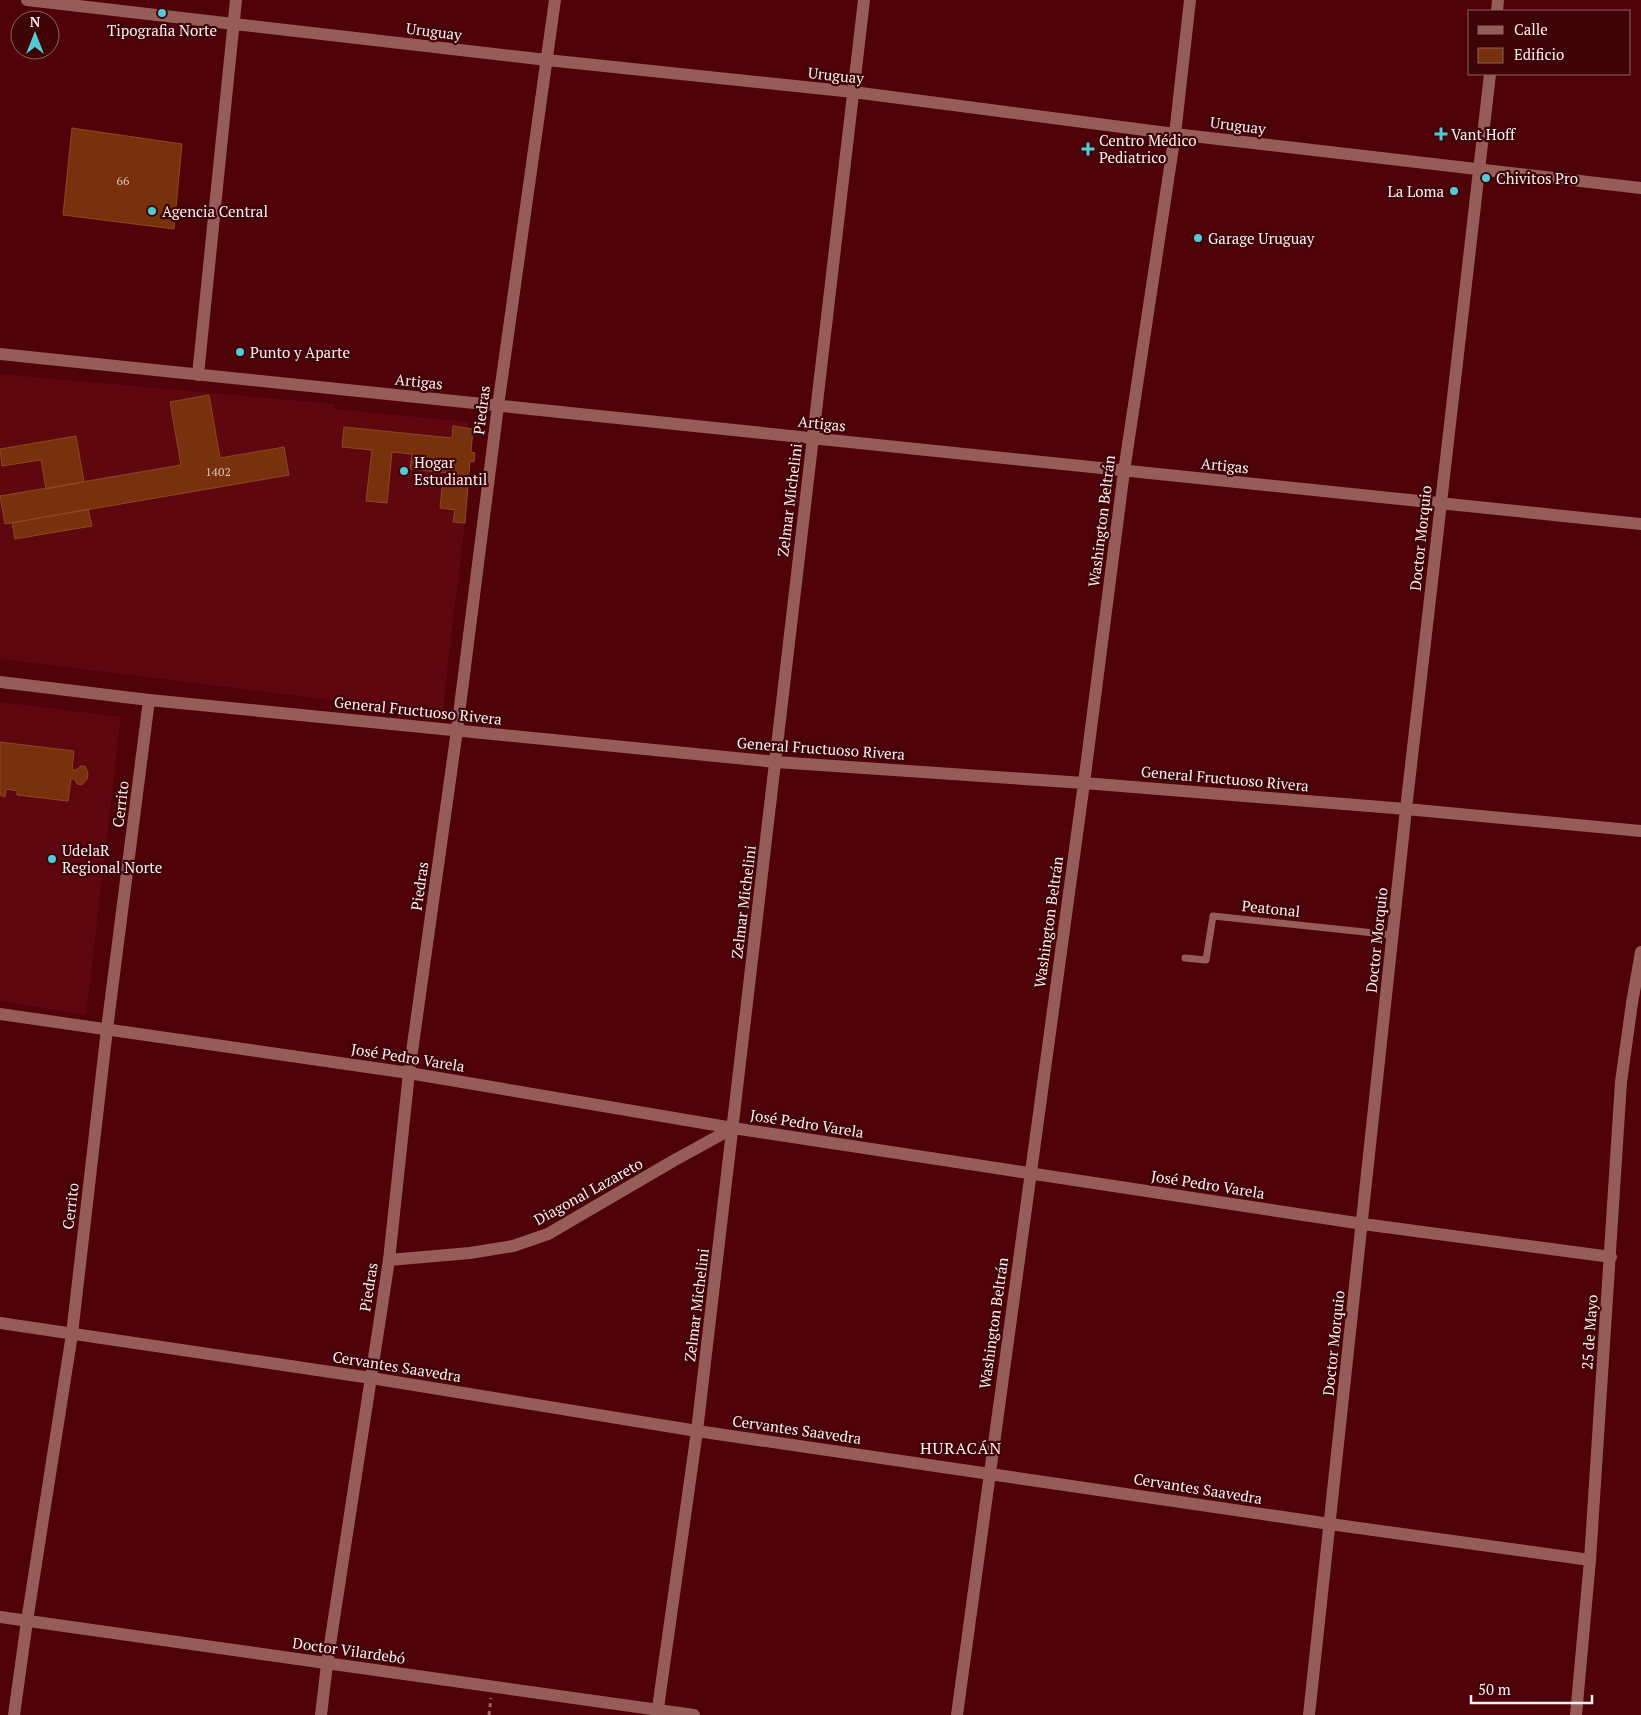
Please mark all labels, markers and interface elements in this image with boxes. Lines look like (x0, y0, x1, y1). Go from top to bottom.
marker: Tipografia Norte (156, 7, 168, 19)
north arrow (10, 10, 60, 60)
legend (1468, 10, 1631, 75)
text: N (30, 12, 41, 31)
street label: Uruguay (405, 18, 463, 44)
text: Calle (1514, 19, 1548, 39)
place label: Tipografia Norte (107, 20, 217, 40)
text: Edificio (1514, 44, 1564, 64)
street label: Uruguay (807, 62, 865, 88)
street label: Uruguay (1209, 112, 1267, 138)
place label: Vant Hoff (1451, 124, 1516, 144)
marker: Vant Hoff (1435, 128, 1447, 140)
place label: Centro Médico Pediatrico (1099, 130, 1196, 167)
marker: Centro Médico Pediatrico (1081, 142, 1095, 156)
place label: Chivitos Pro (1496, 168, 1578, 188)
marker: Chivitos Pro (1480, 172, 1492, 184)
house number: 66 (117, 173, 130, 188)
place label: La Loma (1387, 181, 1444, 201)
marker: La Loma (1448, 185, 1460, 197)
place label: Agencia Central (162, 201, 268, 221)
marker: Agencia Central (146, 205, 158, 217)
place label: Garage Uruguay (1208, 228, 1315, 248)
marker: Garage Uruguay (1192, 232, 1204, 244)
place label: Punto y Aparte (250, 342, 350, 362)
marker: Punto y Aparte (234, 346, 246, 358)
street label: Artigas (394, 369, 444, 393)
street label: Piedras (468, 384, 494, 436)
street label: Artigas (797, 411, 847, 435)
street label: Zelmar Michelini (772, 442, 806, 558)
place label: Hogar Estudiantil (414, 452, 487, 489)
street label: Artigas (1200, 453, 1250, 477)
street label: Washington Beltrán (1083, 454, 1119, 588)
house number: 1402 (205, 464, 231, 479)
marker: Hogar Estudiantil (398, 465, 410, 477)
street label: Doctor Morquio (1405, 484, 1435, 592)
street label: General Fructuoso Rivera (333, 691, 503, 729)
street label: General Fructuoso Rivera (736, 732, 906, 764)
street label: General Fructuoso Rivera (1140, 761, 1310, 795)
street label: Cerrito (107, 780, 133, 828)
place label: UdelaR Regional Norte (62, 840, 162, 877)
street label: Zelmar Michelini (726, 844, 760, 960)
marker: UdelaR Regional Norte (46, 853, 58, 865)
street label: Washington Beltrán (1029, 855, 1067, 989)
street label: Piedras (406, 860, 432, 912)
street label: Doctor Morquio (1361, 886, 1391, 994)
street label: Peatonal (1241, 895, 1301, 921)
street label: José Pedro Varela (350, 1038, 467, 1076)
street label: José Pedro Varela (749, 1104, 866, 1142)
street label: Diagonal Lazareto (530, 1153, 646, 1229)
street label: José Pedro Varela (1150, 1165, 1267, 1203)
street label: Cerrito (57, 1182, 83, 1230)
street label: Zelmar Michelini (679, 1247, 713, 1363)
street label: Washington Beltrán (974, 1256, 1012, 1390)
street label: Piedras (354, 1261, 382, 1313)
street label: Doctor Morquio (1318, 1289, 1348, 1397)
street label: 25 de Mayo (1576, 1294, 1602, 1370)
street label: Cervantes Saavedra (331, 1346, 463, 1386)
street label: Cervantes Saavedra (731, 1410, 863, 1448)
district label: HURACÁN (920, 1437, 1002, 1459)
street label: Cervantes Saavedra (1132, 1468, 1264, 1508)
street label: Doctor Vilardebó (291, 1632, 407, 1668)
scale bar (1471, 1672, 1592, 1704)
text: 50 m (1478, 1679, 1511, 1699)

